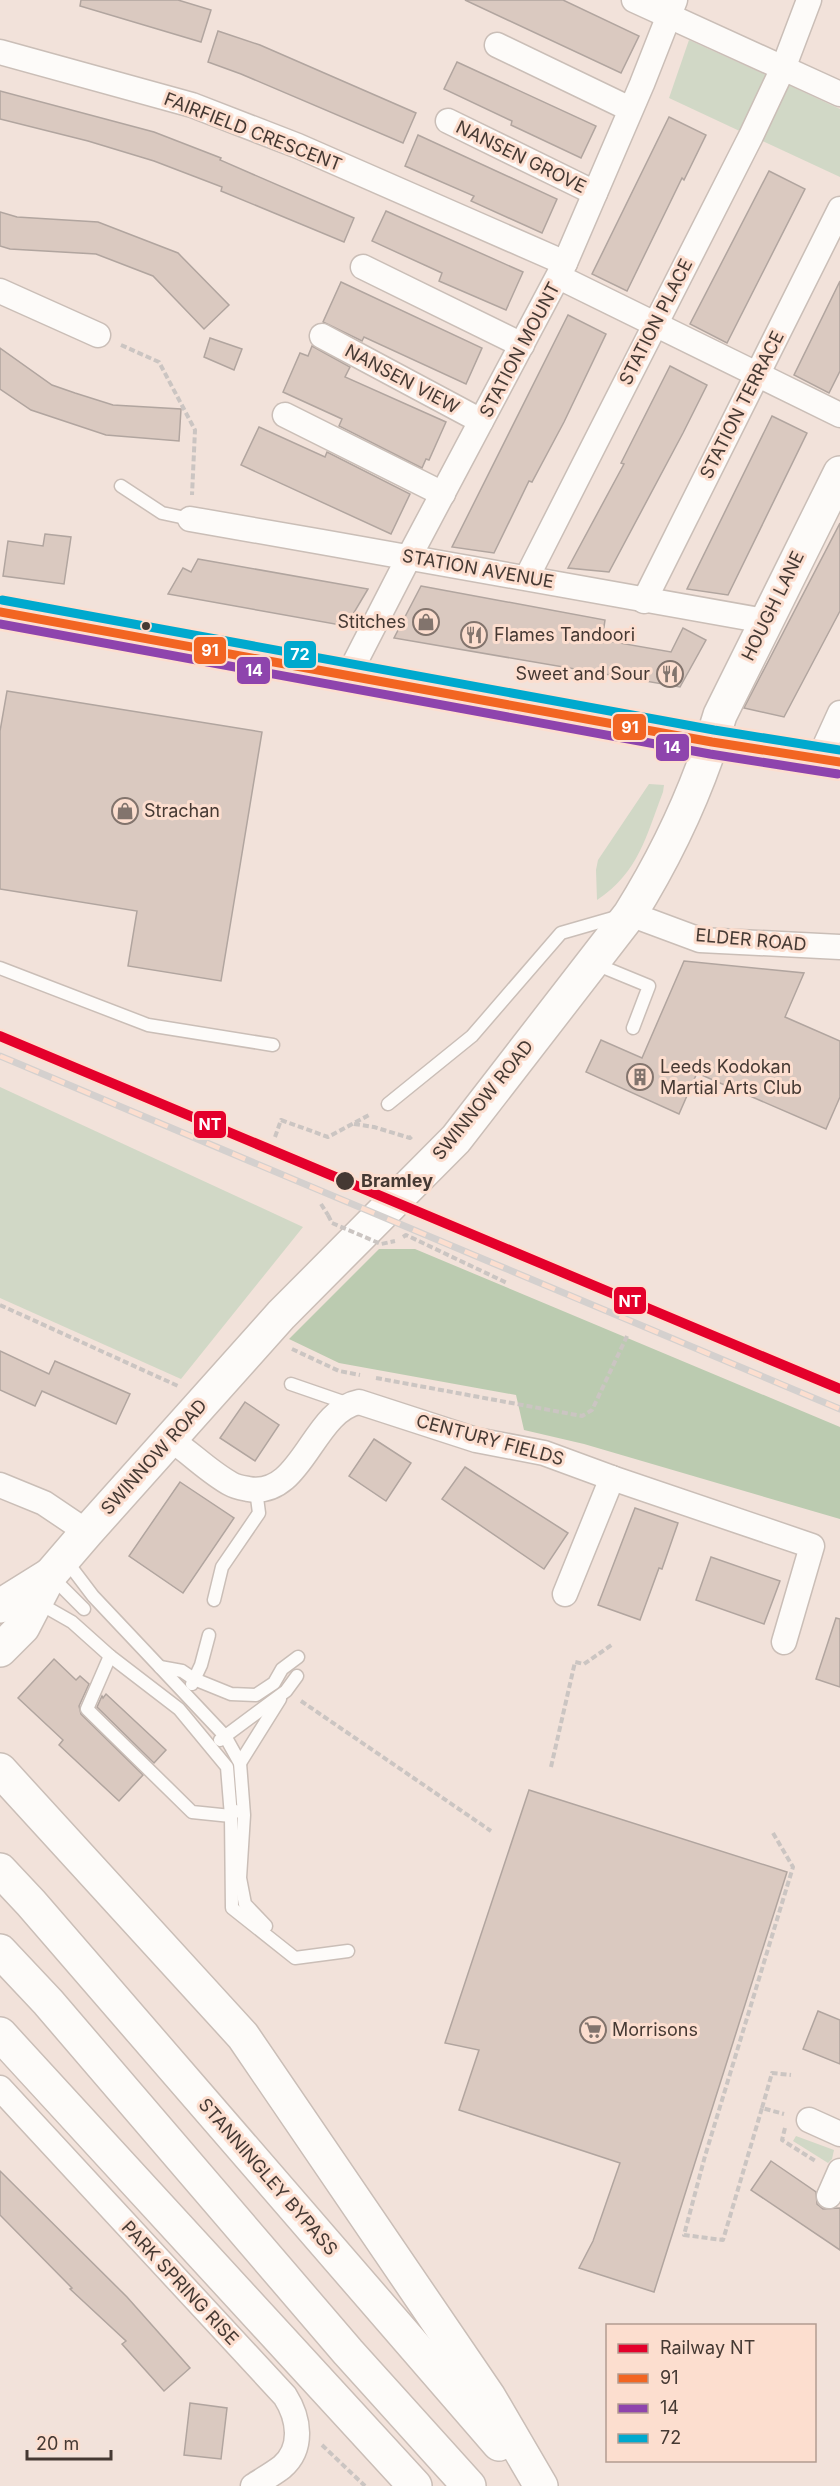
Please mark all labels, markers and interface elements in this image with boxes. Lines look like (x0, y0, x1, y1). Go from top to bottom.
street label: FAIRFIELD CRESCENT (161, 88, 345, 175)
street label: NANSEN GROVE (453, 116, 590, 197)
street label: STATION PLACE (615, 255, 696, 388)
street label: STATION MOUNT (475, 279, 564, 421)
street label: STATION TERRACE (695, 328, 788, 482)
street label: NANSEN VIEW (342, 340, 463, 418)
street label: STATION AVENUE (401, 545, 556, 592)
street label: HOUGH LANE (737, 548, 808, 664)
shop icon: Stitches (411, 607, 441, 637)
place label: Stitches (338, 611, 406, 632)
unlabelled marker (140, 620, 152, 632)
restaurant icon: Flames Tandoori (459, 620, 489, 650)
place label: Flames Tandoori (494, 624, 635, 645)
line badge: 91 (193, 636, 227, 665)
text: 91 (201, 640, 219, 660)
line badge: 72 (283, 640, 317, 669)
text: 72 (290, 644, 310, 664)
line badge: 14 (236, 656, 271, 685)
restaurant icon: Sweet and Sour (655, 659, 685, 689)
text: 14 (245, 660, 263, 680)
place label: Sweet and Sour (516, 663, 650, 684)
line badge: 91 (612, 713, 647, 741)
text: 91 (621, 717, 639, 737)
line badge: 14 (655, 733, 690, 762)
text: 14 (663, 737, 681, 757)
shop icon: Strachan (110, 796, 140, 826)
place label: Strachan (144, 800, 220, 821)
street label: ELDER ROAD (695, 924, 808, 955)
street label: SWINNOW ROAD (428, 1036, 537, 1164)
place label: Leeds Kodokan Martial Arts Club (660, 1056, 802, 1098)
building icon: Leeds Kodokan Martial Arts Club (625, 1062, 655, 1092)
line badge: NT (193, 1110, 227, 1139)
text: NT (199, 1114, 222, 1134)
marker: Bramley (334, 1170, 356, 1192)
place label: Bramley (361, 1170, 433, 1191)
line badge: NT (613, 1286, 647, 1315)
text: NT (619, 1291, 642, 1311)
street label: SWINNOW ROAD (96, 1395, 211, 1519)
street label: CENTURY FIELDS (414, 1410, 566, 1469)
supermarket icon: Morrisons (578, 2015, 608, 2045)
place label: Morrisons (612, 2019, 698, 2040)
street label: STANNINGLEY BYPASS (195, 2094, 342, 2259)
street label: PARK SPRING RISE (118, 2216, 243, 2349)
legend (606, 2324, 816, 2462)
text: Railway NT (660, 2337, 755, 2358)
text: 91 (660, 2367, 678, 2388)
text: 14 (660, 2397, 679, 2418)
scale bar (27, 2423, 111, 2461)
text: 72 (660, 2427, 681, 2448)
text: 20 m (36, 2433, 79, 2454)

